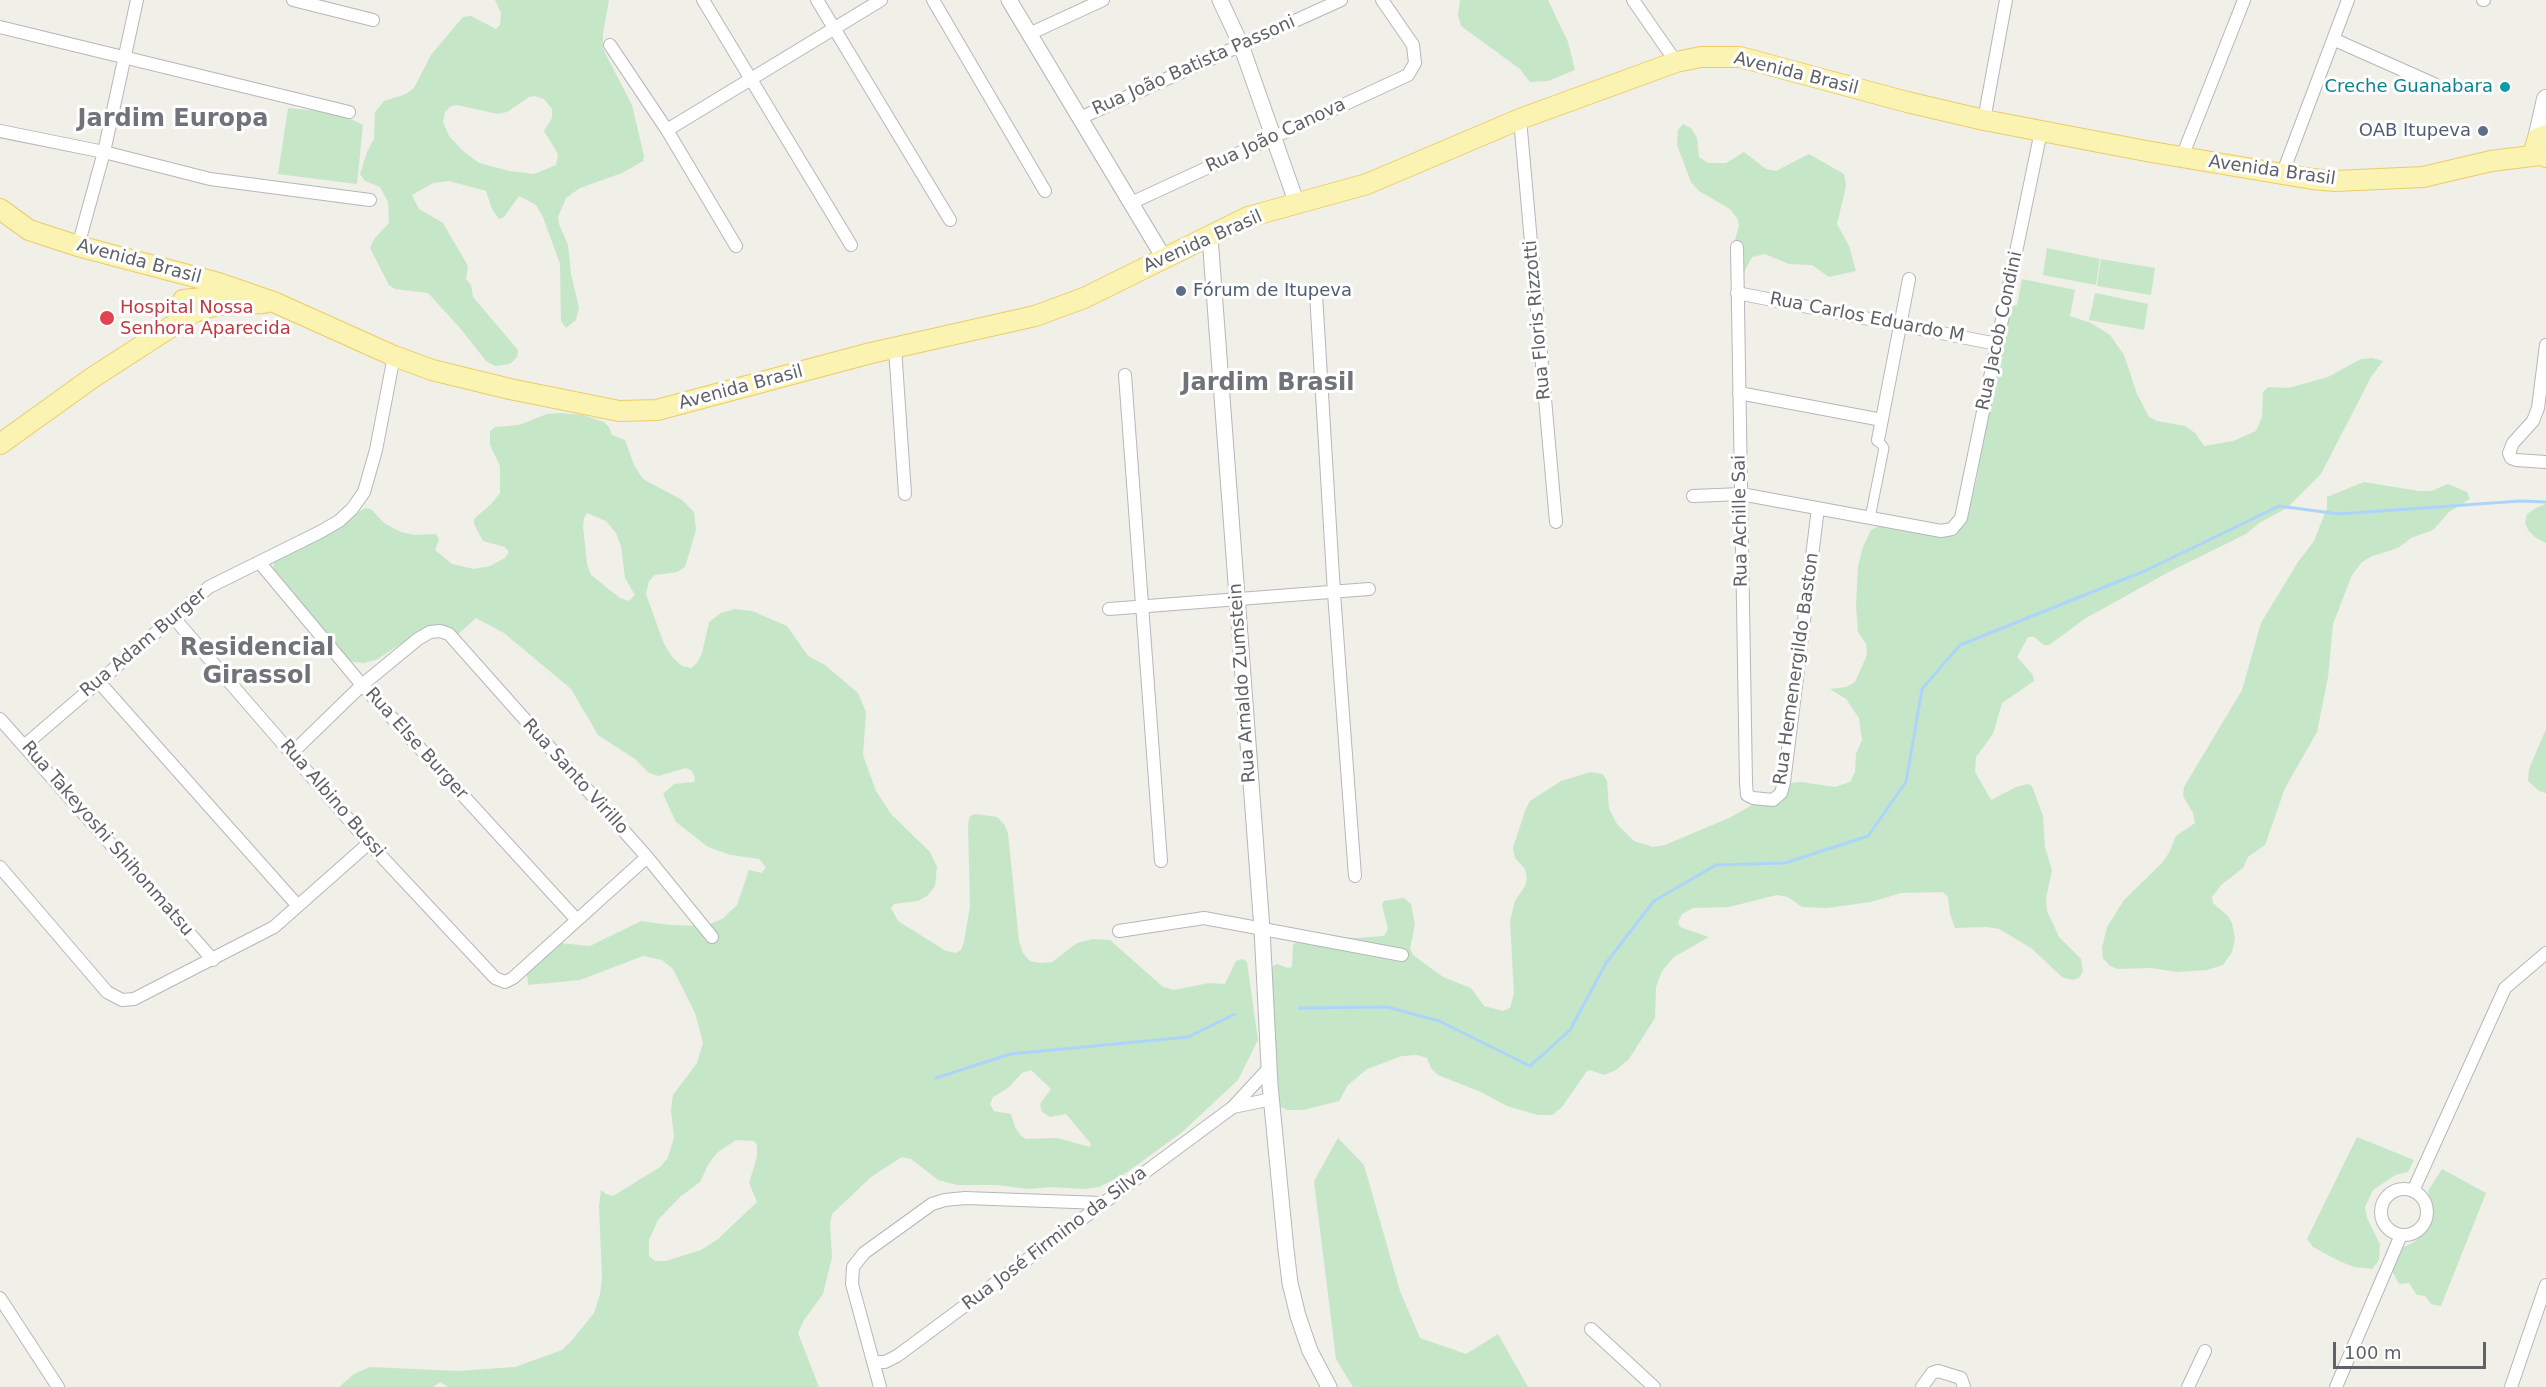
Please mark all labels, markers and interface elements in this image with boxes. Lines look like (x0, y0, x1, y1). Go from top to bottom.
street label: Rua João Batista Passoni (1089, 11, 1299, 121)
street label: Avenida Brasil (1731, 48, 1861, 100)
place label: Creche Guanabara (2325, 76, 2493, 98)
marker: Creche Guanabara (2498, 80, 2512, 94)
street label: Rua João Canova (1203, 94, 1349, 178)
district label: Jardim Europa (78, 106, 268, 134)
place label: OAB Itupeva (2359, 120, 2471, 142)
marker: OAB Itupeva (2476, 124, 2490, 138)
street label: Avenida Brasil (2207, 151, 2337, 191)
street label: Avenida Brasil (1140, 206, 1266, 278)
street label: Avenida Brasil (75, 235, 203, 289)
street label: Rua Floris Rizzotti (1520, 239, 1556, 401)
street label: Rua Jacob Condini (1973, 249, 2027, 413)
place label: Fórum de Itupeva (1193, 280, 1352, 302)
marker: Fórum de Itupeva (1174, 284, 1188, 298)
street label: Rua Carlos Eduardo M (1768, 289, 1966, 347)
place label: Hospital Nossa Senhora Aparecida (120, 297, 291, 340)
marker: Hospital Nossa Senhora Aparecida (98, 309, 116, 327)
street label: Avenida Brasil (677, 361, 805, 415)
district label: Jardim Brasil (1182, 370, 1354, 398)
street label: Rua Achille Sai (1729, 455, 1753, 587)
street label: Rua Hemenergildo Baston (1770, 551, 1824, 787)
street label: Rua Arnaldo Zumstein (1225, 582, 1261, 784)
street label: Rua Adam Burger (76, 584, 212, 702)
district label: Residencial Girassol (180, 635, 334, 691)
street label: Rua Else Burger (360, 684, 472, 804)
street label: Rua Santo Virillo (518, 715, 632, 839)
street label: Rua Albino Bussi (275, 736, 389, 862)
street label: Rua Takeyoshi Shihonmatsu (17, 737, 197, 941)
street label: Rua José Firmino da Silva (958, 1163, 1152, 1315)
scale bar (2336, 1330, 2489, 1368)
text: 100 m (2344, 1342, 2402, 1363)

